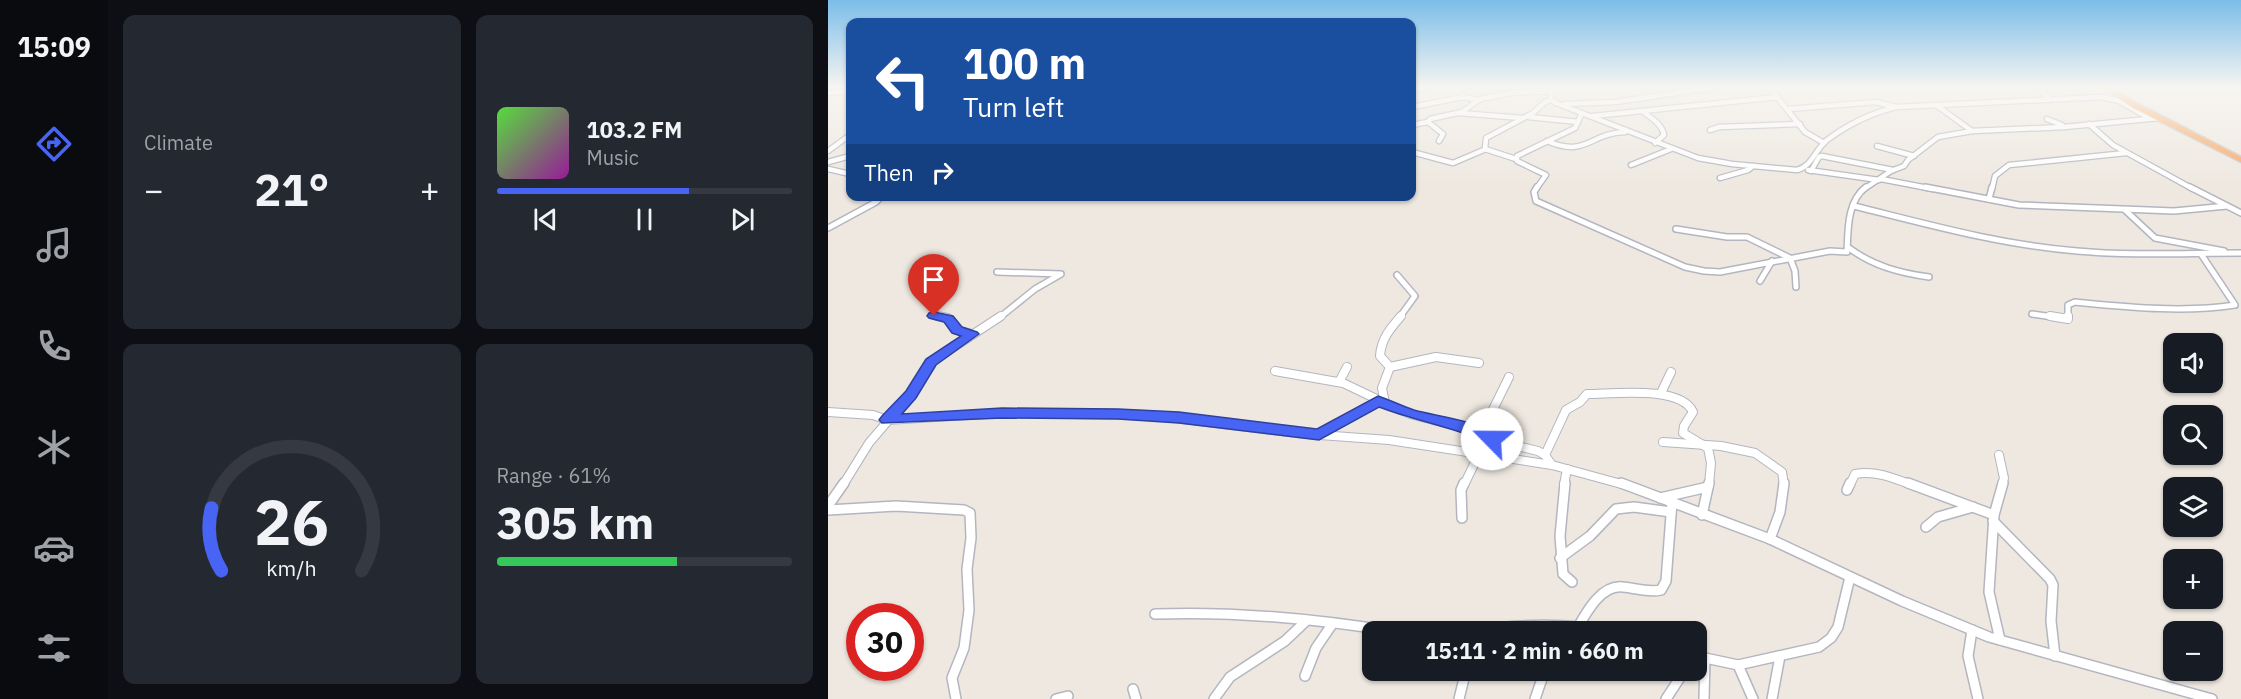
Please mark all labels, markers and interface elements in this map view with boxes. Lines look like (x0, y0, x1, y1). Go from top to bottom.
text: 15:09 (17, 29, 91, 64)
text: 100 m (963, 36, 1086, 91)
icon: left (864, 42, 942, 120)
text: Turn left (963, 89, 1064, 124)
text: 103.2 FM (587, 115, 682, 144)
icon: directions (33, 123, 75, 165)
text: Climate (144, 129, 213, 156)
text: Music (587, 144, 639, 171)
icon: right (926, 156, 959, 189)
text: Then (864, 158, 914, 187)
text: 21° (254, 160, 329, 218)
text: − (144, 168, 164, 211)
text: + (420, 168, 440, 211)
icon: previous (529, 203, 562, 236)
icon: pause (628, 203, 661, 236)
icon: next (726, 203, 759, 236)
icon: music (33, 224, 75, 266)
pin (908, 254, 959, 316)
icon: arrive (917, 263, 950, 296)
icon: phone (33, 325, 75, 367)
map controls (2163, 333, 2223, 681)
button: sound (2163, 333, 2223, 393)
button: search (2163, 405, 2223, 465)
position arrow (1460, 407, 1524, 471)
icon: climate (33, 426, 75, 468)
text: Range · 61% (497, 462, 611, 489)
button: layers (2163, 477, 2223, 537)
text: 26 (254, 481, 329, 562)
text: 305 km (497, 493, 654, 551)
icon: car (33, 527, 75, 569)
button: + (2163, 549, 2223, 609)
text: km/h (267, 554, 317, 582)
speed limit sign: 30 (846, 603, 924, 681)
button: − (2163, 621, 2223, 681)
icon: filters (33, 627, 75, 669)
text: 15:11 · 2 min · 660 m (1425, 636, 1644, 665)

